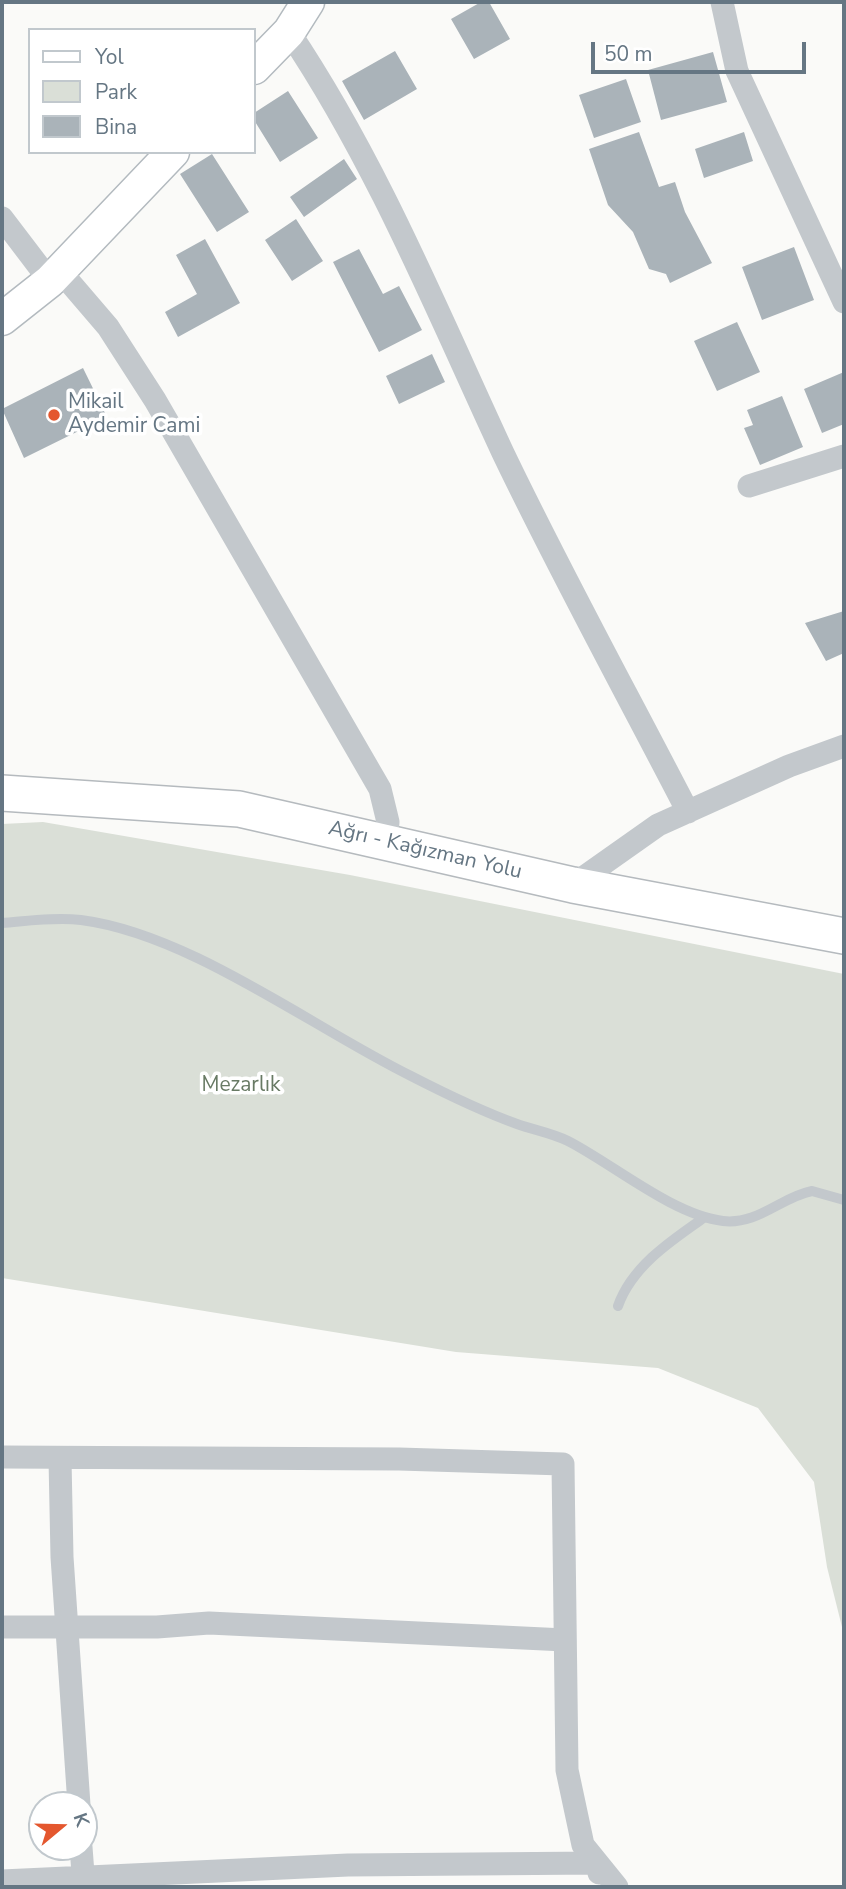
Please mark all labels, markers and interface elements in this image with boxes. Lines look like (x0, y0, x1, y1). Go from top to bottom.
legend (28, 28, 256, 154)
scale bar (594, 28, 809, 72)
text: 50 m (604, 40, 653, 68)
text: Yol (95, 43, 124, 71)
text: Park (95, 78, 137, 106)
text: Bina (95, 113, 137, 141)
place label: Mikail Aydemir Cami (68, 390, 200, 440)
marker: Mikail Aydemir Cami (46, 407, 62, 423)
street label: Ağrı - Kağızman Yolu (326, 816, 524, 886)
park label: Mezarlık (202, 1073, 280, 1099)
north arrow (28, 1791, 98, 1861)
text: K (67, 1810, 95, 1830)

